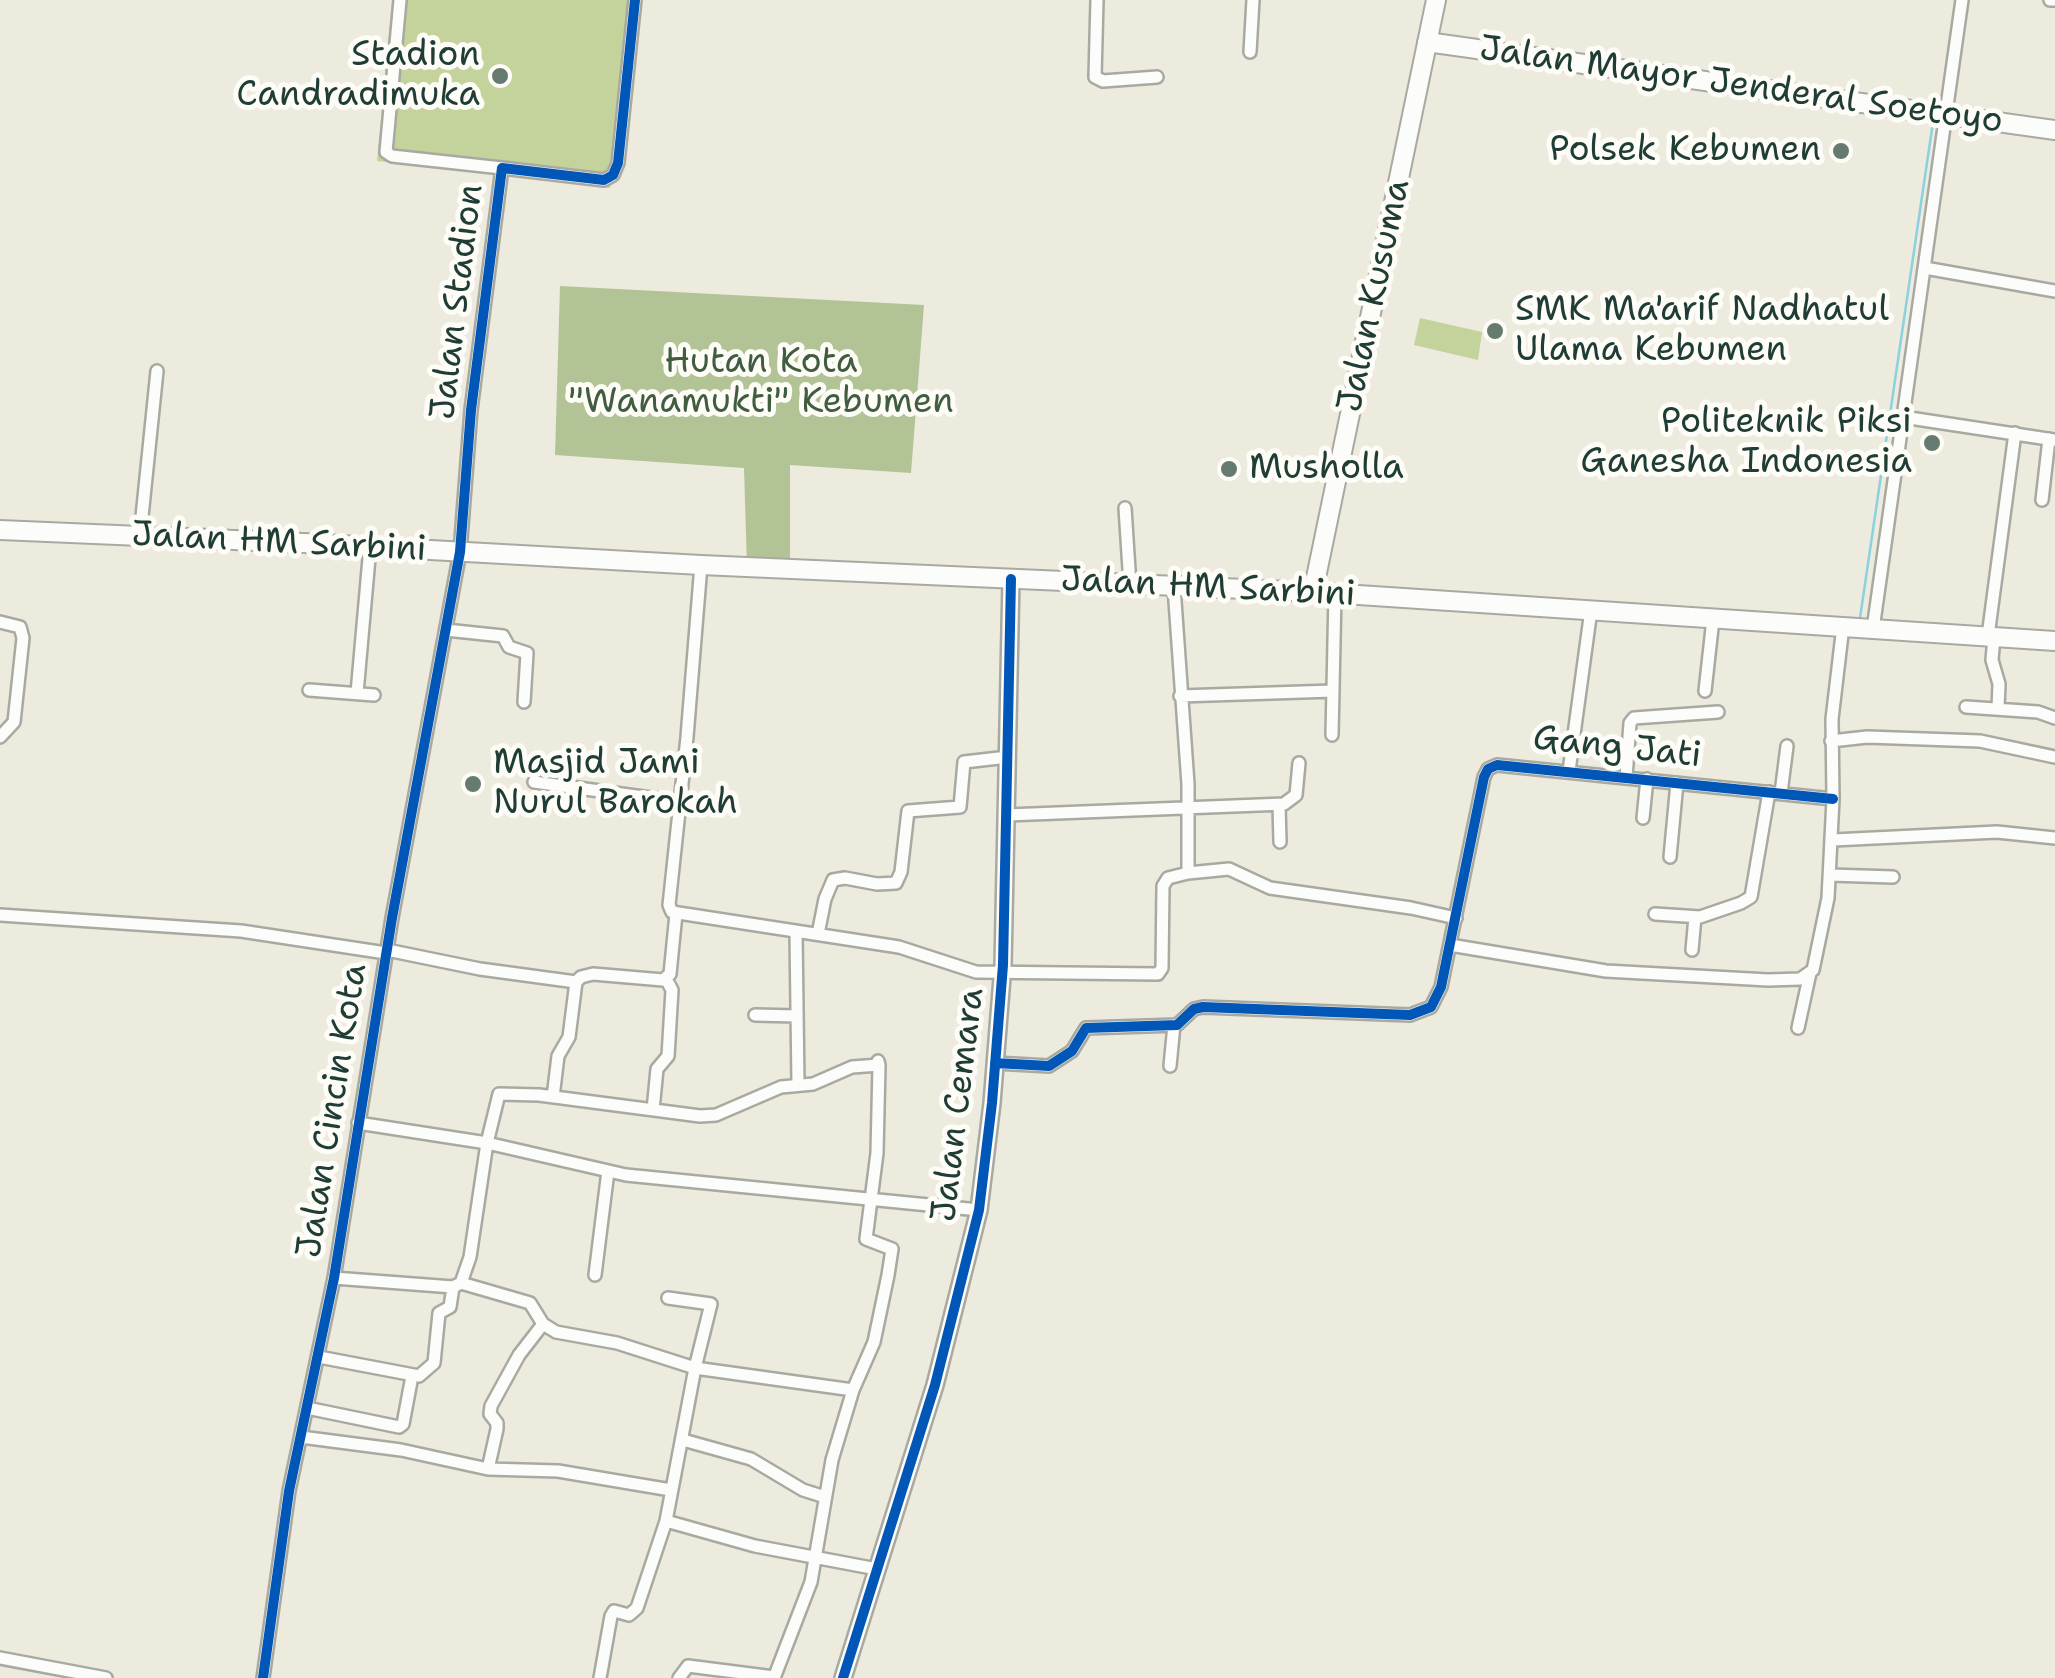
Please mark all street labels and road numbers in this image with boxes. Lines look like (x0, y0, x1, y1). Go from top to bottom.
street label: Jalan Mayor Jenderal Soetoyo (1477, 28, 2005, 144)
street label: Jalan Kusuma (1330, 176, 1420, 416)
street label: Jalan Stadion (423, 182, 493, 422)
street label: Jalan HM Sarbini (130, 514, 428, 572)
street label: Jalan HM Sarbini (1059, 559, 1357, 617)
street label: Gang Jati (1531, 718, 1703, 778)
street label: Jalan Cincin Kota (289, 961, 377, 1261)
street label: Jalan Cemara (924, 986, 994, 1224)

